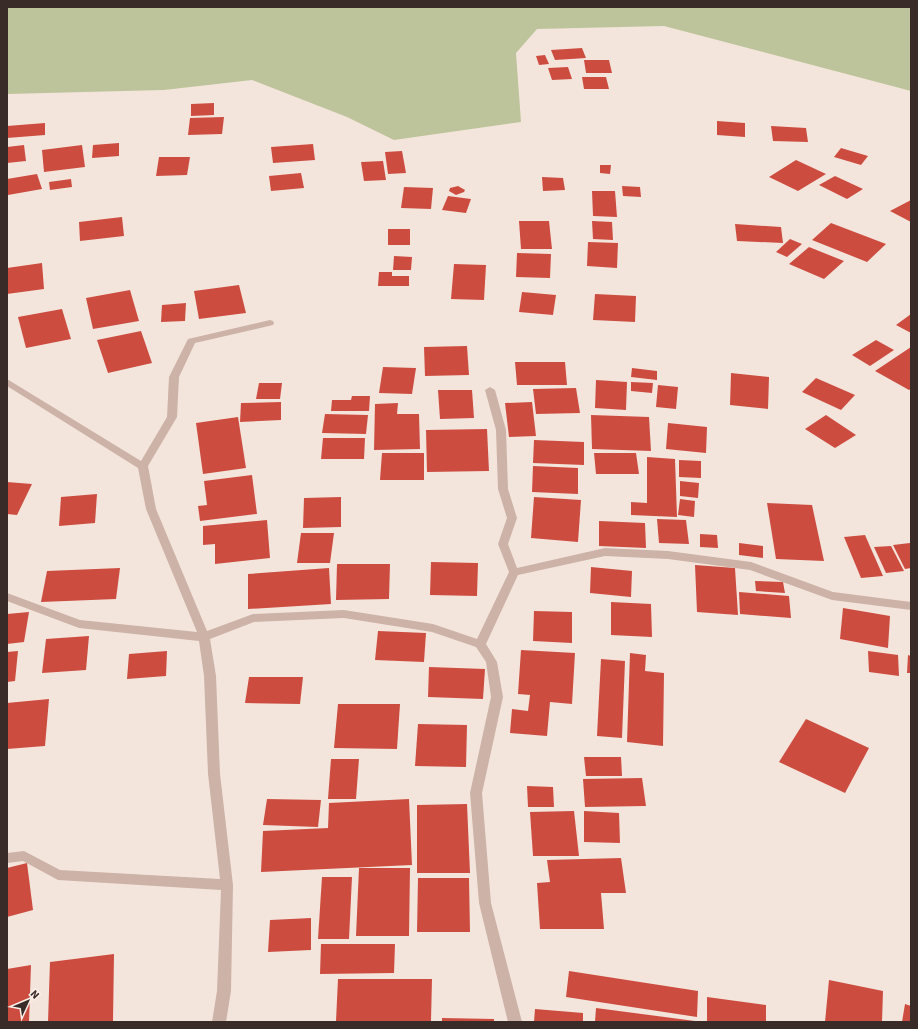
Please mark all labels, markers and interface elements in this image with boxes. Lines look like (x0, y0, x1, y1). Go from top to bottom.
north arrow (8, 981, 48, 1021)
text: N (27, 987, 43, 1002)

